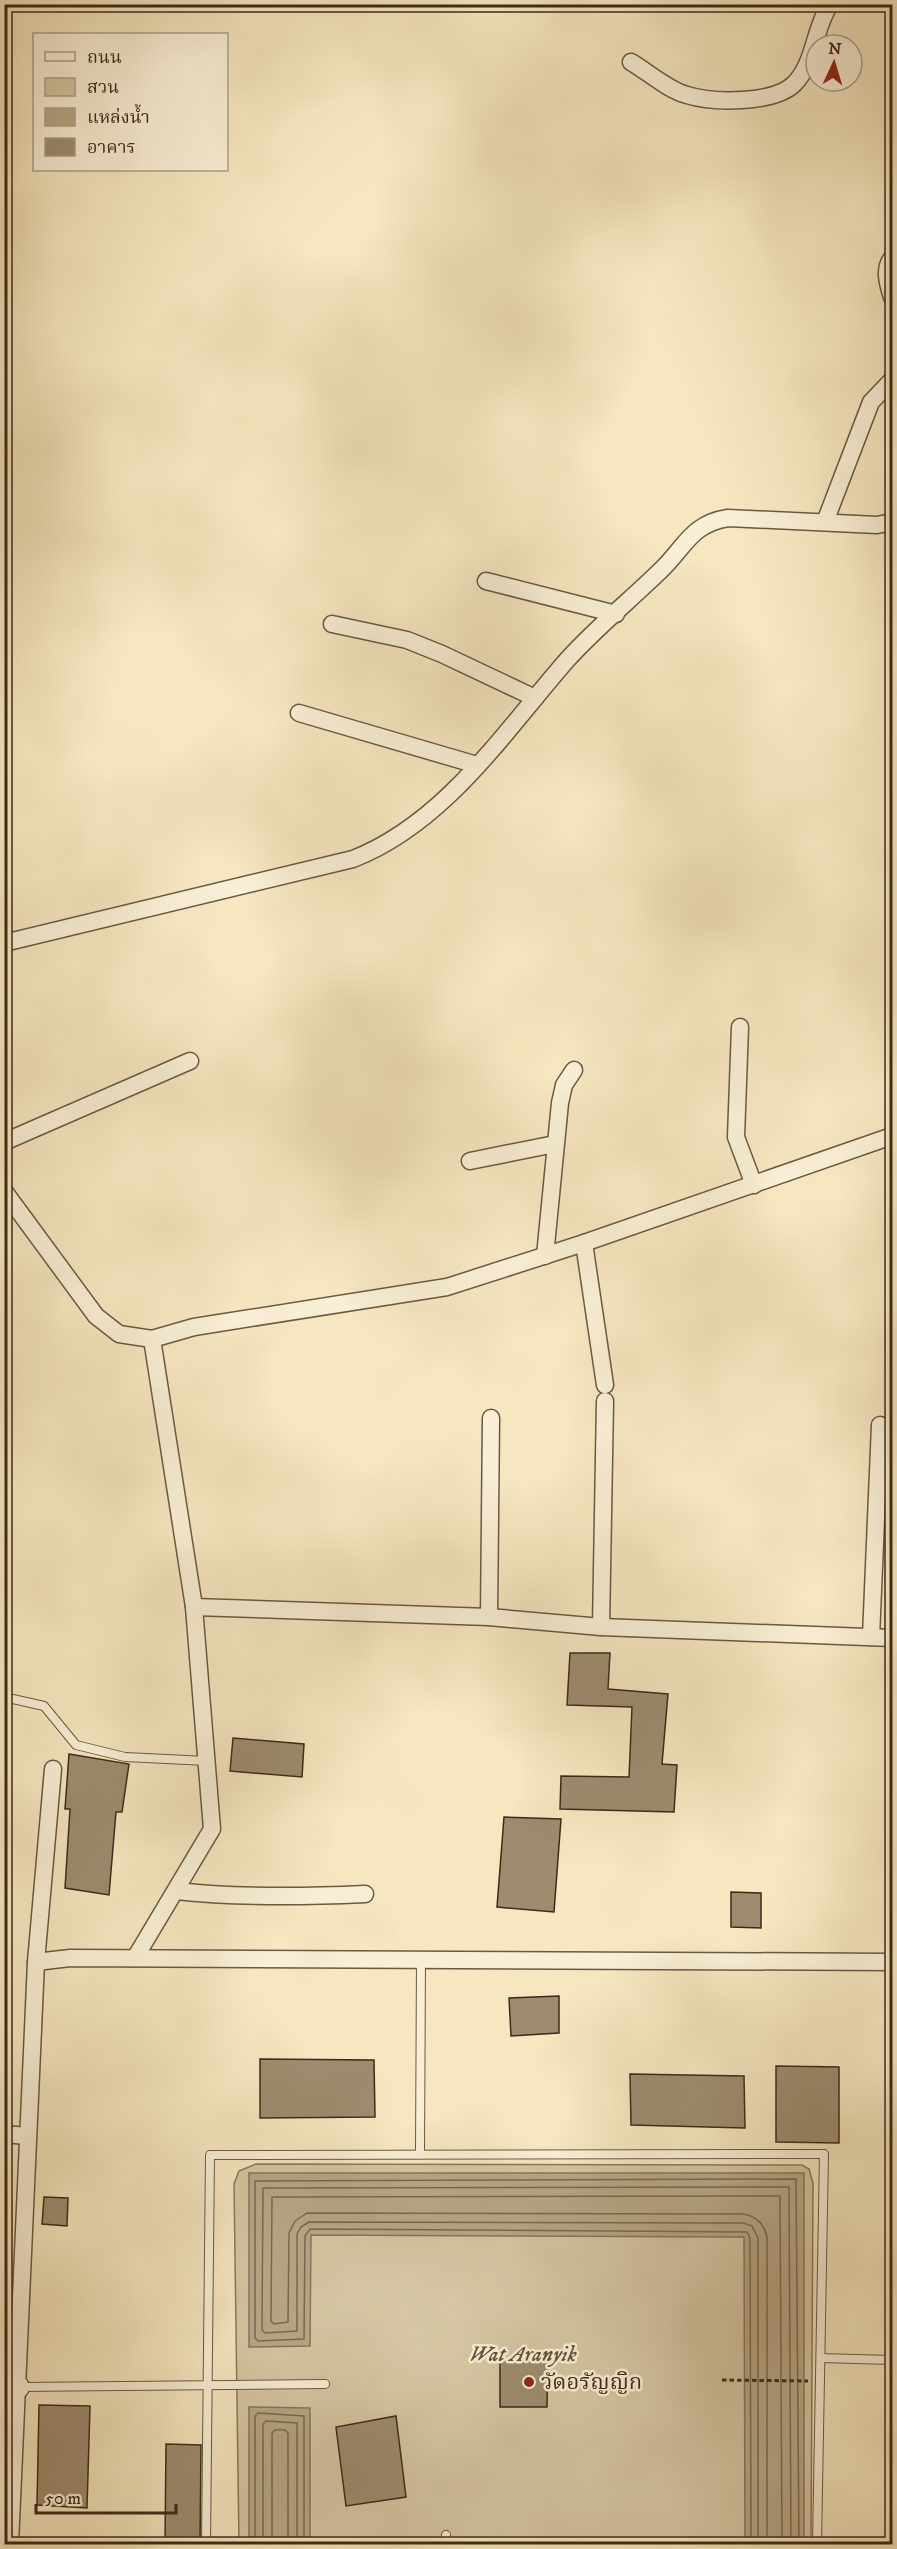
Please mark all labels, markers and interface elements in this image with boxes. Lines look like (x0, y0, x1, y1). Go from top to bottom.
legend (33, 33, 228, 171)
north arrow (804, 33, 864, 93)
text: N (828, 39, 842, 59)
text: ถนน (87, 47, 122, 69)
text: สวน (87, 77, 119, 99)
text: แหล่งน้ำ (87, 103, 150, 129)
text: อาคาร (87, 137, 136, 159)
park label: Wat Aranyik (469, 2341, 577, 2368)
place label: วัดอรัญญิก (541, 2369, 642, 2396)
marker: วัดอรัญญิก (522, 2375, 536, 2389)
scale bar (36, 2477, 176, 2515)
text: 50 m (45, 2488, 81, 2510)

